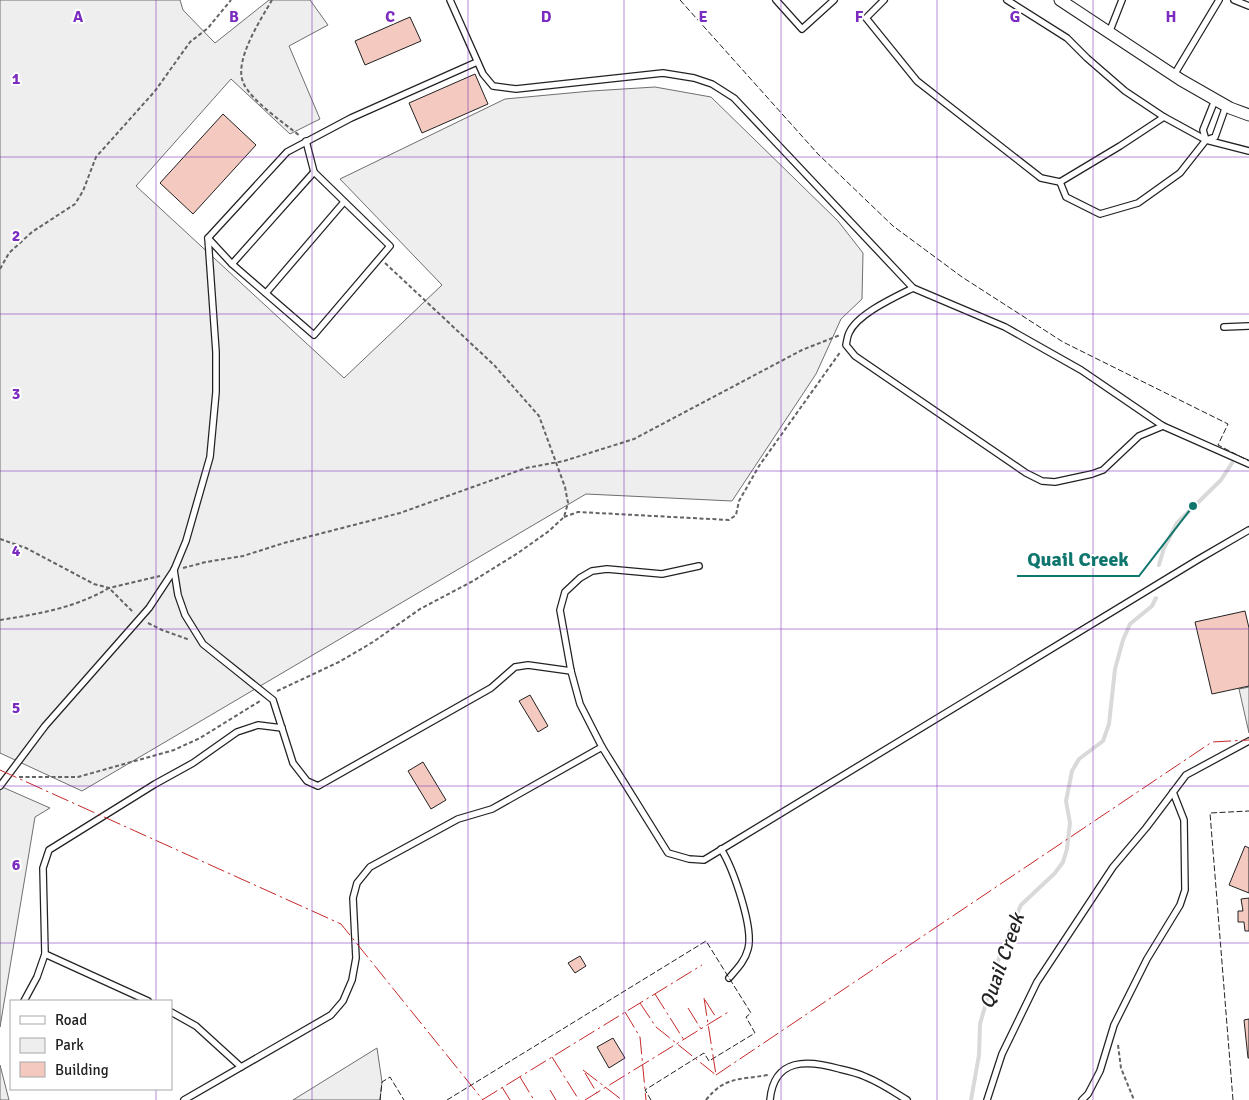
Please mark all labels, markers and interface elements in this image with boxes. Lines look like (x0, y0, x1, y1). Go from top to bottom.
text: A (73, 7, 84, 27)
text: B (229, 7, 239, 27)
text: C (385, 7, 395, 27)
text: D (541, 7, 552, 27)
text: E (698, 7, 708, 27)
text: F (855, 7, 864, 27)
text: G (1010, 7, 1020, 27)
text: H (1166, 7, 1176, 27)
text: 1 (12, 69, 21, 89)
text: 2 (12, 226, 20, 246)
text: 3 (12, 384, 20, 404)
text: 4 (12, 541, 21, 561)
callout: Quail Creek (1017, 541, 1139, 576)
text: Quail Creek (1027, 547, 1129, 572)
text: 5 (12, 698, 20, 718)
text: 6 (12, 855, 21, 875)
water label: Quail Creek (974, 908, 1031, 1012)
legend (10, 1000, 172, 1090)
text: Road (55, 1011, 87, 1029)
text: Park (55, 1036, 84, 1054)
text: Building (55, 1061, 109, 1079)

